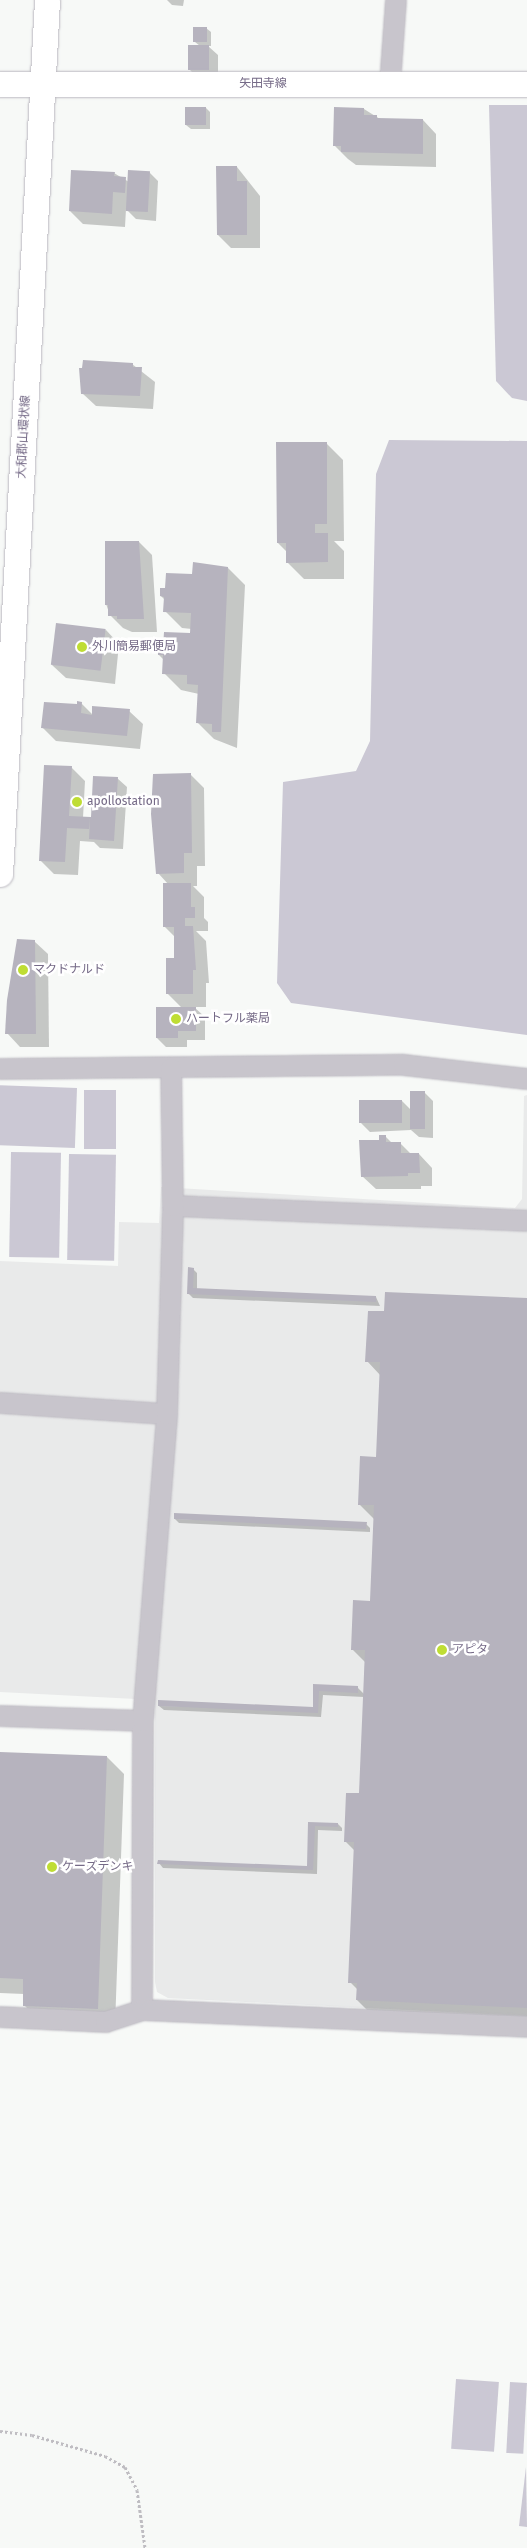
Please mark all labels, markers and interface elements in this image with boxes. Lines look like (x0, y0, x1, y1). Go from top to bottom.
street label: 矢田寺線 (239, 77, 287, 91)
street label: 大和郡山環状線 (15, 395, 33, 479)
place label: 外川簡易郵便局 (92, 640, 176, 654)
marker: 外川簡易郵便局 (76, 641, 88, 653)
place label: apollostation (87, 795, 160, 809)
marker: apollostation (71, 796, 83, 808)
place label: マクドナルド (33, 963, 105, 977)
marker: マクドナルド (17, 964, 29, 976)
place label: ハートフル薬局 (186, 1012, 270, 1026)
marker: ハートフル薬局 (170, 1013, 182, 1025)
place label: アピタ (452, 1643, 488, 1657)
marker: アピタ (436, 1644, 448, 1656)
place label: ケーズデンキ (62, 1860, 134, 1874)
marker: ケーズデンキ (46, 1861, 58, 1873)

